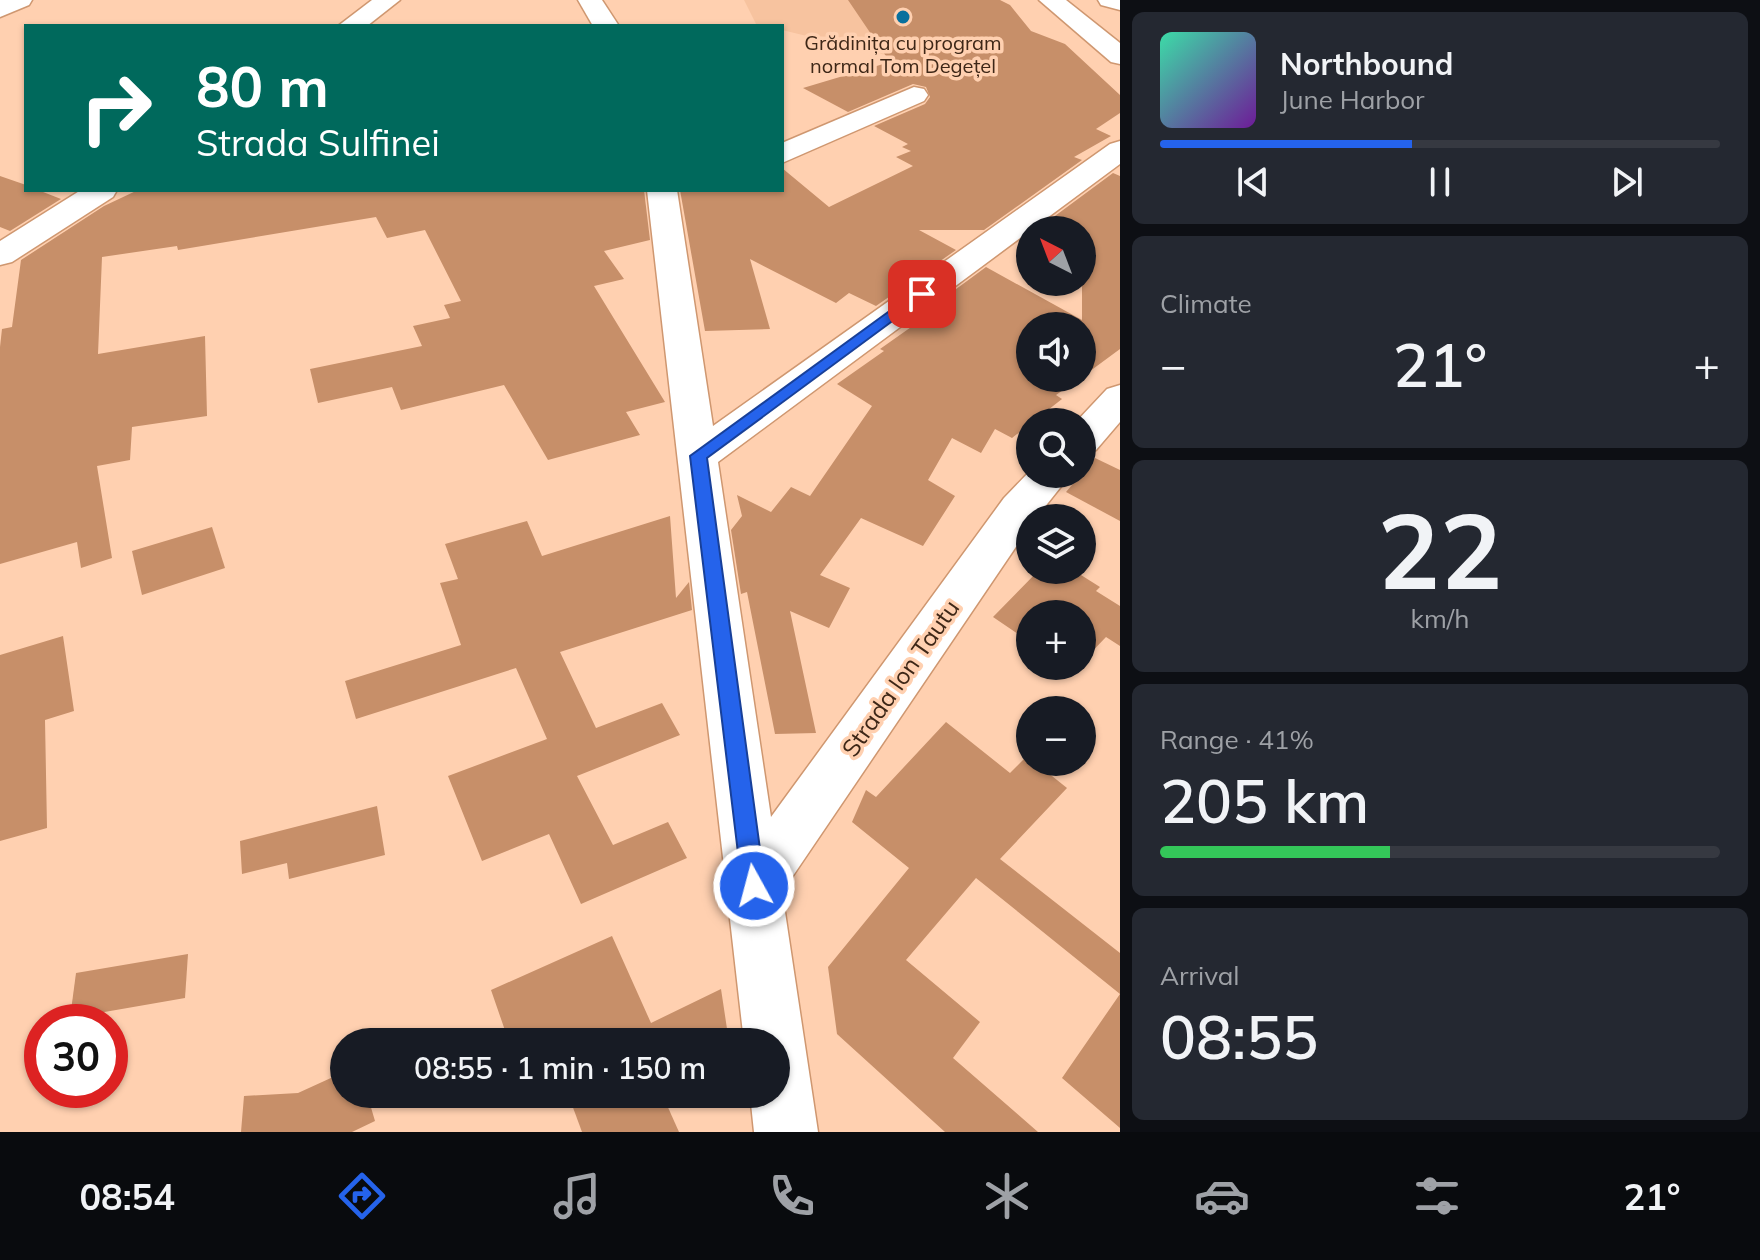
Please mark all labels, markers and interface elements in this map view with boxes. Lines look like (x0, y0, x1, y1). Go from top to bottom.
marker: Grădinița cu program normal Tom Degețel (894, 8, 912, 26)
place label: Grădinița cu program normal Tom Degețel (804, 30, 1002, 79)
text: Northbound (1280, 45, 1453, 83)
text: 80 m (196, 51, 329, 121)
icon: right (64, 56, 168, 160)
text: June Harbor (1280, 83, 1425, 116)
text: Strada Sulfinei (196, 120, 440, 165)
icon: previous (1231, 160, 1275, 204)
icon: pause (1418, 160, 1462, 204)
icon: next (1605, 160, 1649, 204)
north arrow (1016, 216, 1096, 296)
map controls (1016, 216, 1096, 776)
pin (888, 260, 956, 328)
icon: arrive (900, 272, 944, 316)
text: Climate (1160, 287, 1252, 320)
button: sound (1016, 312, 1096, 392)
text: 21° (1393, 327, 1487, 402)
text: − (1160, 337, 1186, 392)
text: + (1694, 337, 1720, 392)
button: search (1016, 408, 1096, 488)
text: 22 (1378, 484, 1502, 615)
button: layers (1016, 504, 1096, 584)
street label: Strada Ion Tautu (835, 594, 965, 762)
button: + (1016, 600, 1096, 680)
text: km/h (1411, 602, 1469, 635)
button: − (1016, 696, 1096, 776)
text: Range · 41% (1160, 723, 1314, 756)
text: 205 km (1160, 763, 1369, 838)
position arrow (712, 844, 796, 928)
text: Arrival (1160, 959, 1240, 992)
text: 08:55 (1160, 999, 1318, 1074)
speed limit sign: 30 (24, 1004, 128, 1108)
text: 08:55 · 1 min · 150 m (414, 1049, 706, 1087)
icon: directions (334, 1168, 390, 1224)
icon: music (549, 1168, 605, 1224)
icon: phone (764, 1168, 820, 1224)
icon: climate (979, 1168, 1035, 1224)
icon: car (1194, 1168, 1250, 1224)
icon: filters (1409, 1168, 1465, 1224)
text: 08:54 (79, 1174, 175, 1219)
text: 21° (1624, 1174, 1680, 1219)

